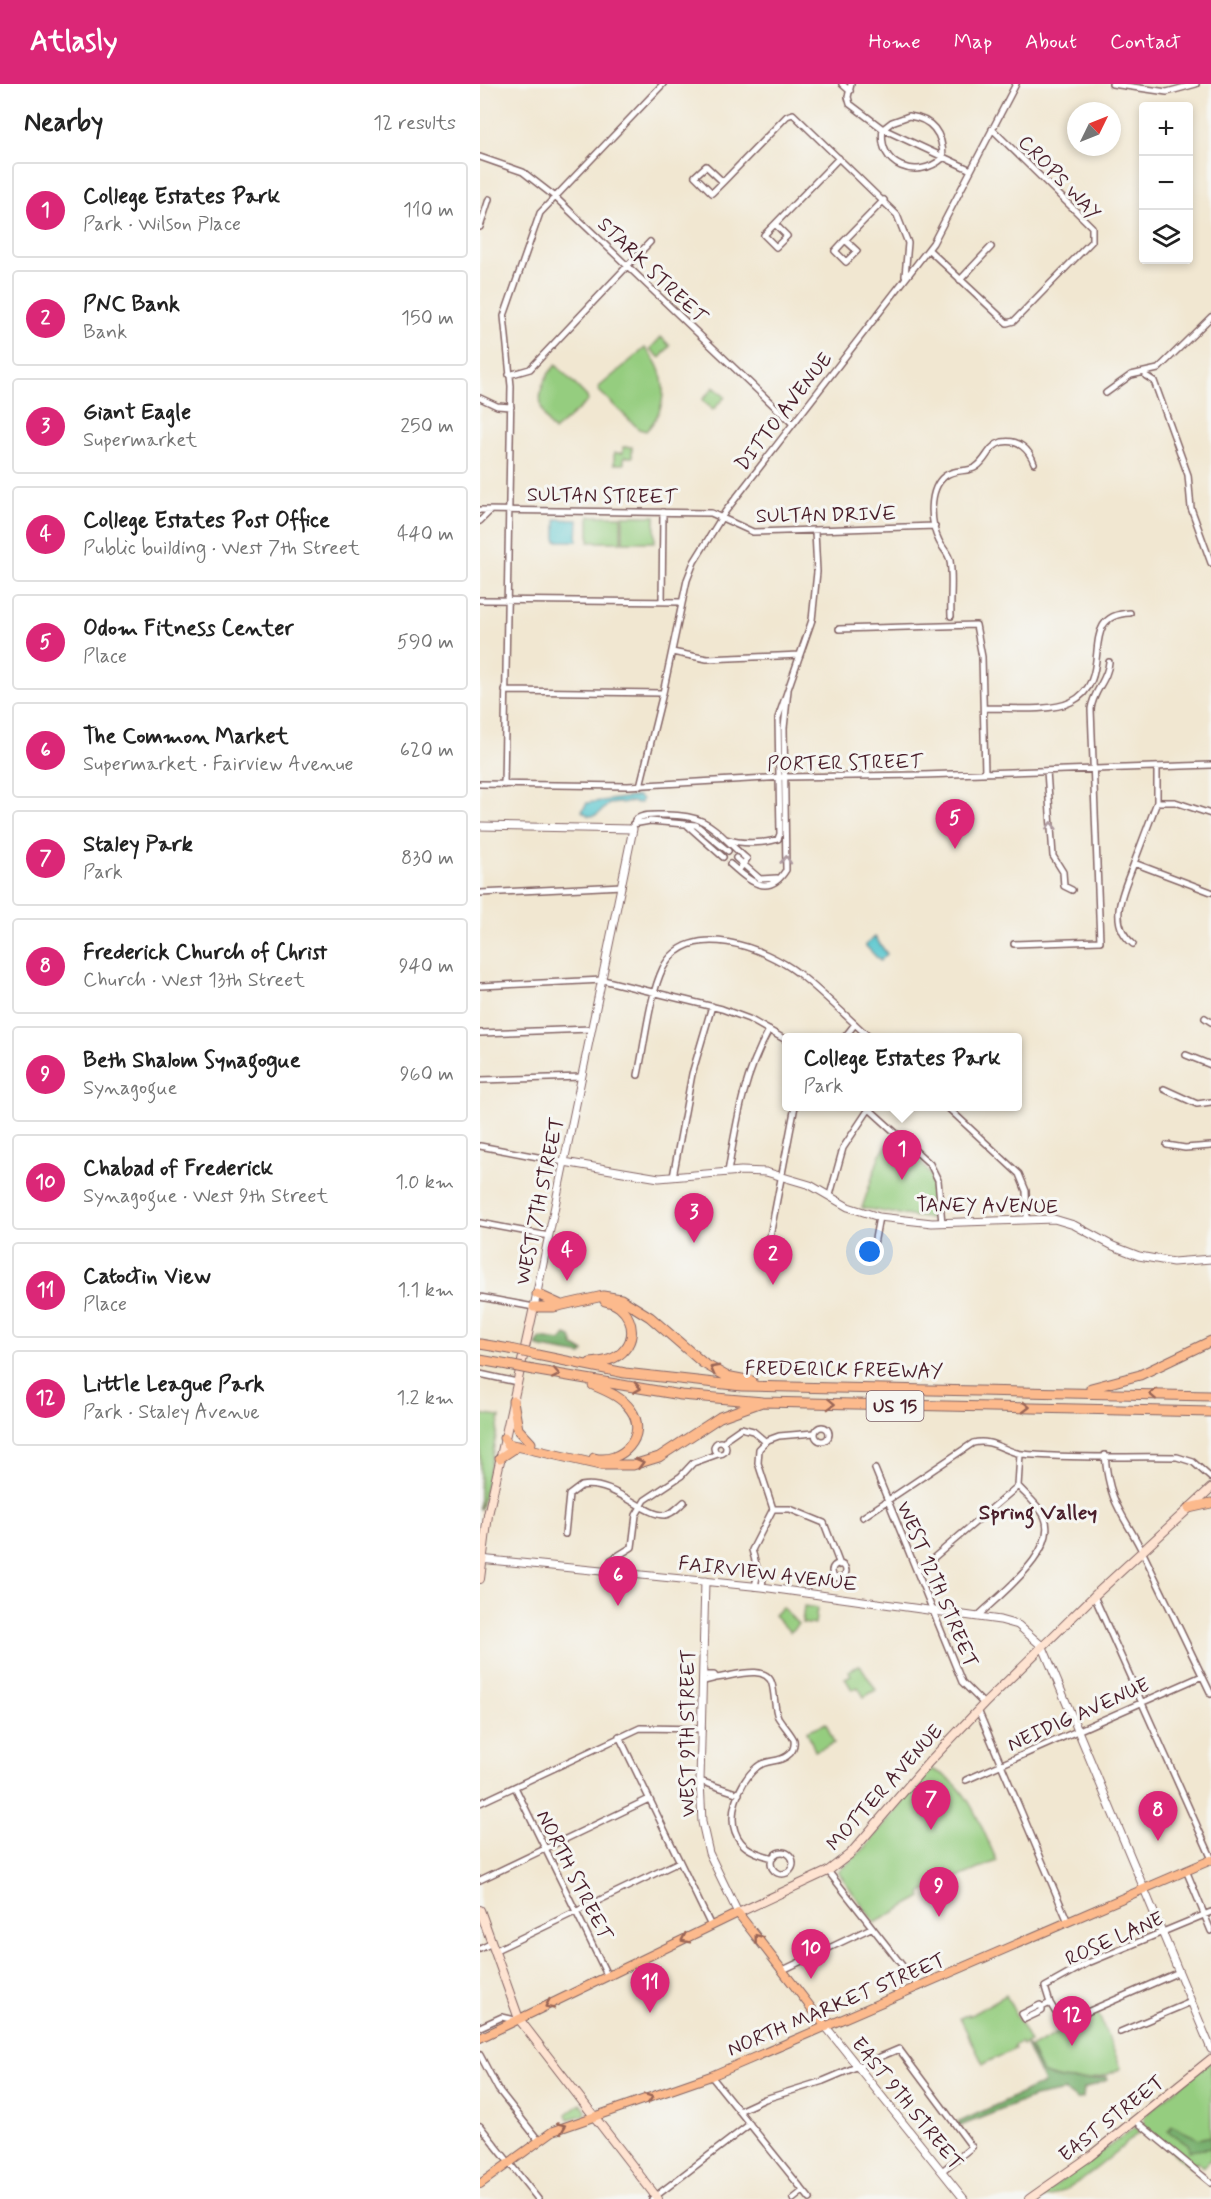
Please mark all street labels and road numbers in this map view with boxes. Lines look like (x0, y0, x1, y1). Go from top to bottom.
street label: CROPS WAY (1011, 130, 1106, 227)
street label: STARK STREET (591, 212, 714, 331)
street label: DITTO AVENUE (729, 347, 839, 477)
street label: SULTAN STREET (527, 482, 679, 511)
street label: SULTAN DRIVE (756, 501, 896, 530)
street label: PORTER STREET (767, 749, 925, 778)
street label: WEST 7TH STREET (509, 1115, 571, 1288)
street label: TANEY AVENUE (916, 1192, 1058, 1221)
street label: FREDERICK FREEWAY (745, 1355, 944, 1386)
road number: US 15 (866, 1391, 924, 1421)
street label: WEST 12TH STREET (889, 1497, 984, 1672)
street label: FAIRVIEW AVENUE (677, 1550, 859, 1599)
street label: WEST 9TH STREET (675, 1649, 702, 1817)
street label: NEIDIG AVENUE (1003, 1672, 1154, 1759)
street label: MOTTER AVENUE (821, 1719, 949, 1857)
street label: NORTH STREET (529, 1806, 619, 1947)
street label: ROSE LANE (1061, 1906, 1168, 1973)
street label: NORTH MARKET STREET (723, 1947, 950, 2064)
street label: EAST 9TH STREET (845, 2032, 969, 2176)
street label: EAST STREET (1054, 2069, 1170, 2169)

